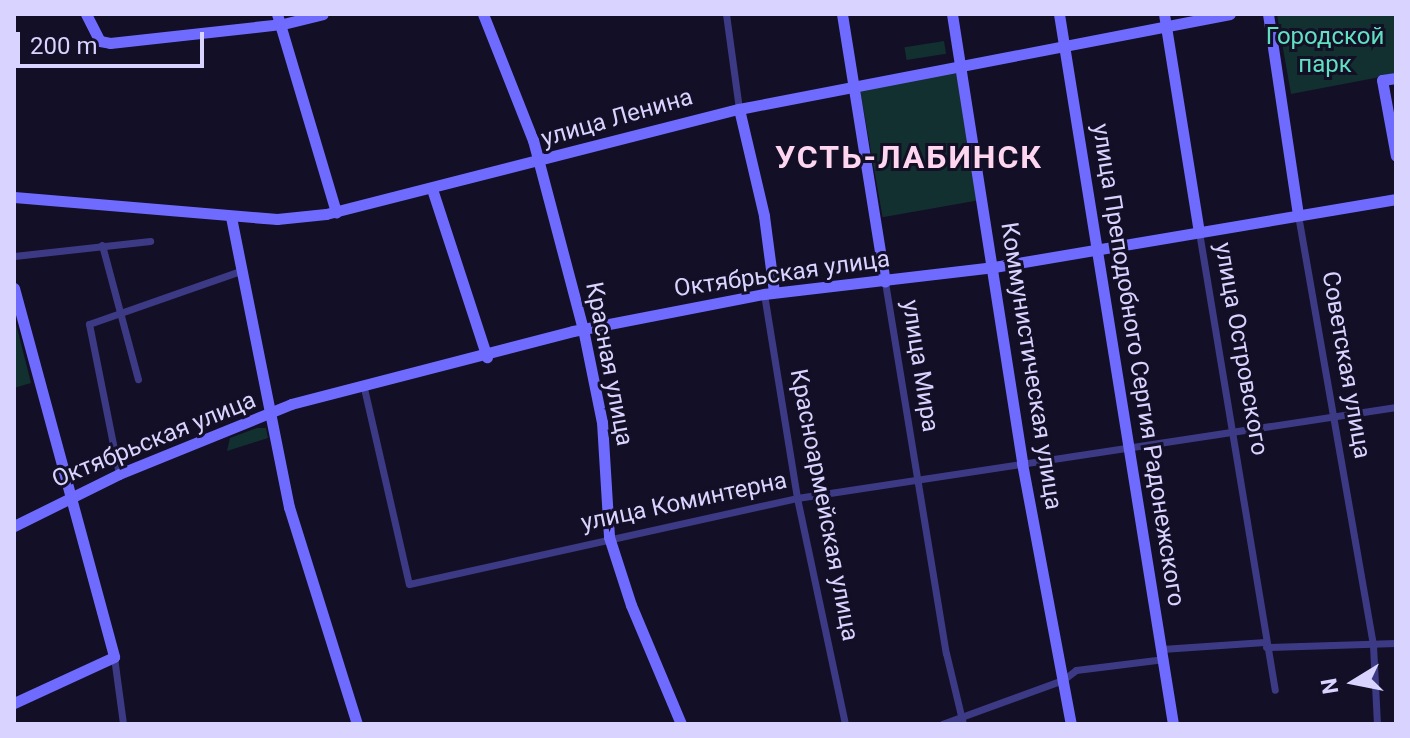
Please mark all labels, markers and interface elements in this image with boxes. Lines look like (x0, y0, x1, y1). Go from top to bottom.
scale bar (20, 16, 208, 66)
park label: Городской парк (1266, 23, 1384, 79)
text: 200 m (30, 32, 97, 60)
street label: улица Ленина (538, 83, 696, 153)
street label: улица Преподобного Сергия Радонежского (1086, 122, 1190, 608)
district label: УСТЬ-ЛАБИНСК (775, 138, 1043, 176)
street label: Коммунистическая улица (994, 220, 1068, 512)
street label: улица Островского (1208, 240, 1274, 458)
street label: Октябрьская улица (672, 245, 892, 303)
street label: Советская улица (1315, 269, 1377, 461)
street label: Красная улица (579, 280, 639, 448)
street label: улица Мира (895, 298, 945, 434)
street label: Красноармейская улица (784, 367, 864, 643)
street label: Октябрьская улица (48, 386, 260, 494)
street label: улица Коминтерна (578, 466, 790, 538)
north arrow (1314, 642, 1394, 722)
text: N (1316, 676, 1344, 696)

